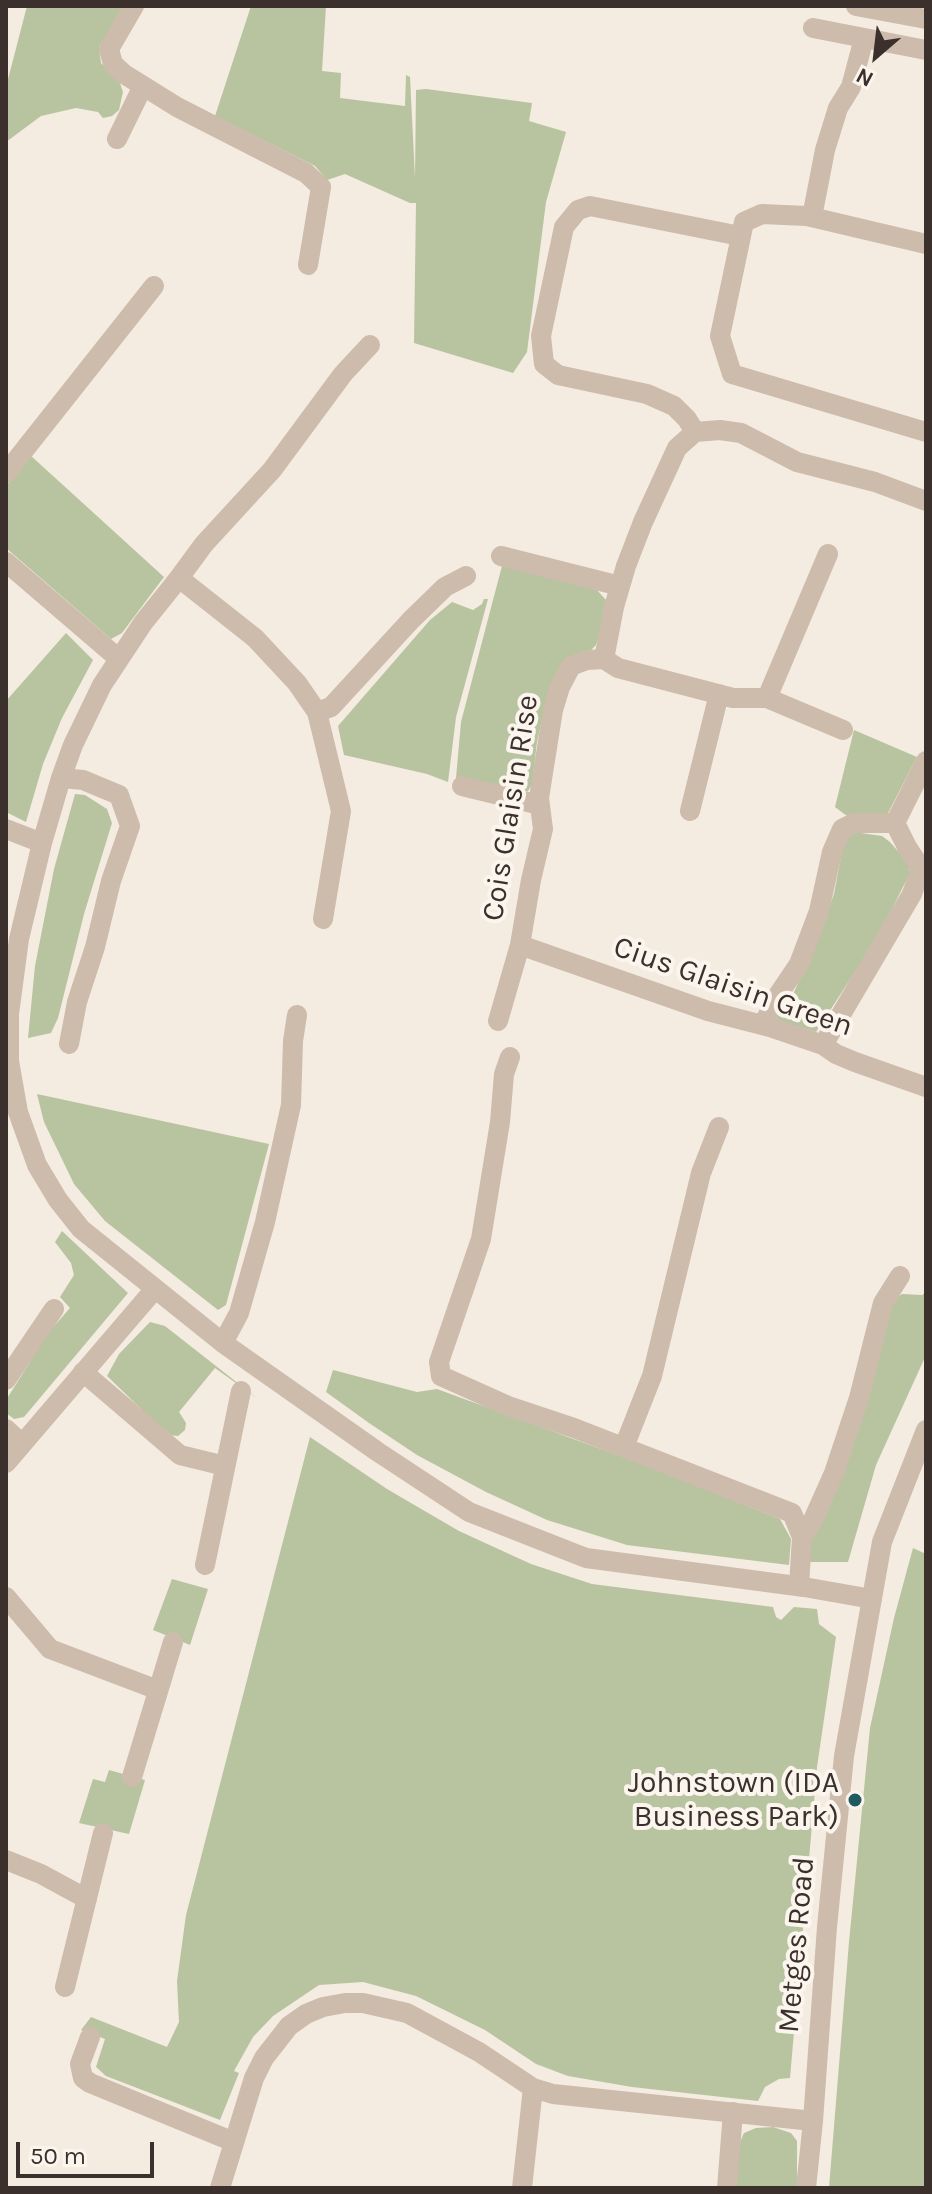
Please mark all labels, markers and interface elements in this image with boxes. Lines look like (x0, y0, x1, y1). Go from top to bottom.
north arrow (836, 16, 916, 96)
text: N (852, 62, 878, 92)
street label: Cois Glaisin Rise (475, 692, 547, 924)
street label: Cius Glaisin Green (609, 929, 857, 1045)
place label: Johnstown (IDA Business Park) (628, 1765, 839, 1836)
marker: Johnstown (IDA Business Park) (846, 1791, 864, 1809)
street label: Metges Road (771, 1856, 823, 2034)
scale bar (20, 2126, 158, 2176)
text: 50 m (30, 2142, 86, 2170)

